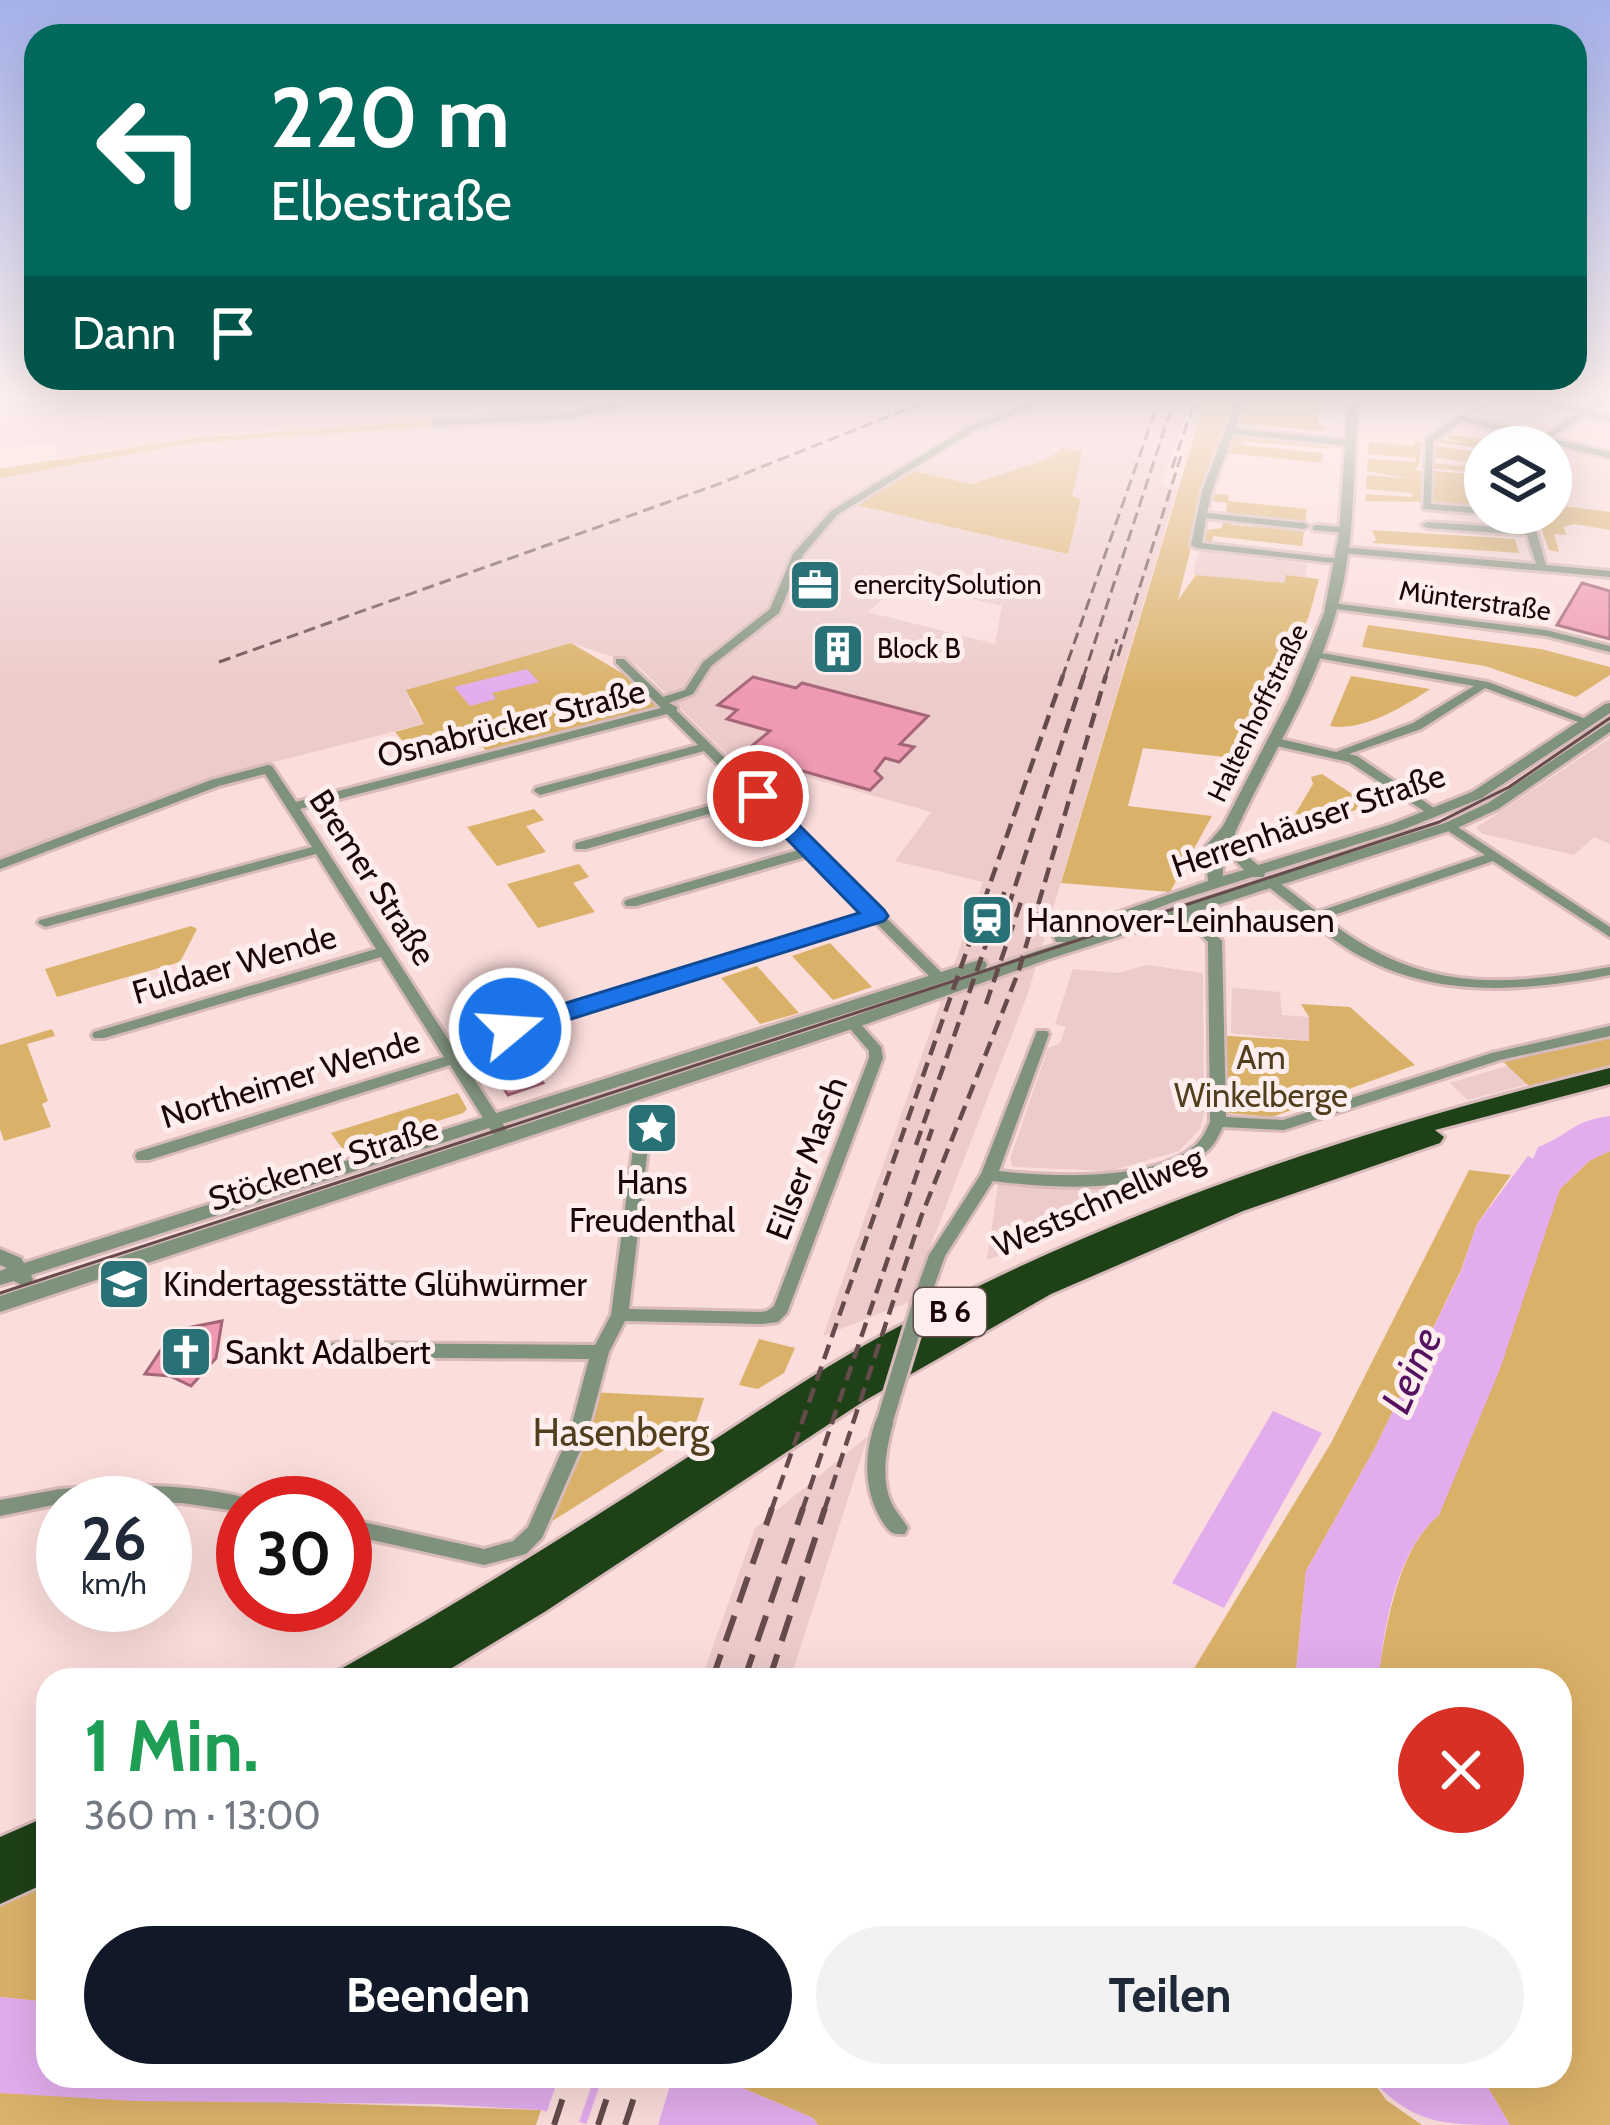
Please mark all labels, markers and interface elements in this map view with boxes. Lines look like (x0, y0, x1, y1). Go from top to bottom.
text: 220 m (270, 66, 510, 168)
icon: left (72, 72, 228, 228)
text: Elbestraße (270, 168, 512, 234)
icon: arrive (200, 300, 266, 366)
text: Dann (72, 306, 176, 360)
map controls (1464, 426, 1572, 534)
button: layers (1464, 426, 1572, 534)
office icon: enercitySolution (787, 557, 843, 613)
place label: enercitySolution (854, 568, 1042, 601)
street label: Münterstraße (1397, 574, 1553, 628)
street label: Haltenhoffstraße (1200, 618, 1315, 807)
building icon: Block B (810, 621, 866, 677)
place label: Block B (877, 632, 961, 665)
street label: Osnabrücker Straße (373, 670, 649, 776)
pin (707, 745, 809, 847)
street label: Herrenhäuser Straße (1166, 754, 1450, 886)
icon: arrive (725, 763, 791, 829)
street label: Bremer Straße (301, 781, 445, 973)
station icon: Hannover-Leinhausen (959, 892, 1015, 948)
place label: Hannover-Leinhausen (1026, 900, 1335, 940)
street label: Fuldaer Wende (127, 916, 341, 1012)
position arrow (447, 966, 573, 1092)
street label: Northeimer Wende (156, 1020, 424, 1136)
park label: Am Winkelberge (1174, 1037, 1348, 1115)
street label: Eilser Masch (757, 1071, 855, 1245)
place icon: Hans Freudenthal (624, 1100, 680, 1156)
street label: Stöckener Straße (203, 1107, 443, 1219)
street label: Westschnellweg (987, 1137, 1210, 1265)
place label: Hans Freudenthal (569, 1162, 735, 1240)
school or university icon: Kindertagesstätte Glühwürmer (96, 1256, 152, 1312)
place label: Kindertagesstätte Glühwürmer (163, 1264, 587, 1304)
road number: B 6 (914, 1288, 986, 1336)
water label: Leine (1369, 1319, 1453, 1421)
church icon: Sankt Adalbert (158, 1324, 214, 1380)
place label: Sankt Adalbert (225, 1332, 431, 1372)
park label: Hasenberg (533, 1408, 710, 1456)
speed limit sign: 30 (216, 1476, 372, 1632)
text: 26 (81, 1502, 147, 1575)
text: km/h (81, 1565, 147, 1602)
text: 1 Min. (84, 1702, 259, 1789)
button: close (1398, 1707, 1524, 1833)
text: 360 m · 13:00 (84, 1791, 321, 1839)
button: Beenden (84, 1926, 792, 2064)
button: Teilen (816, 1926, 1524, 2064)

